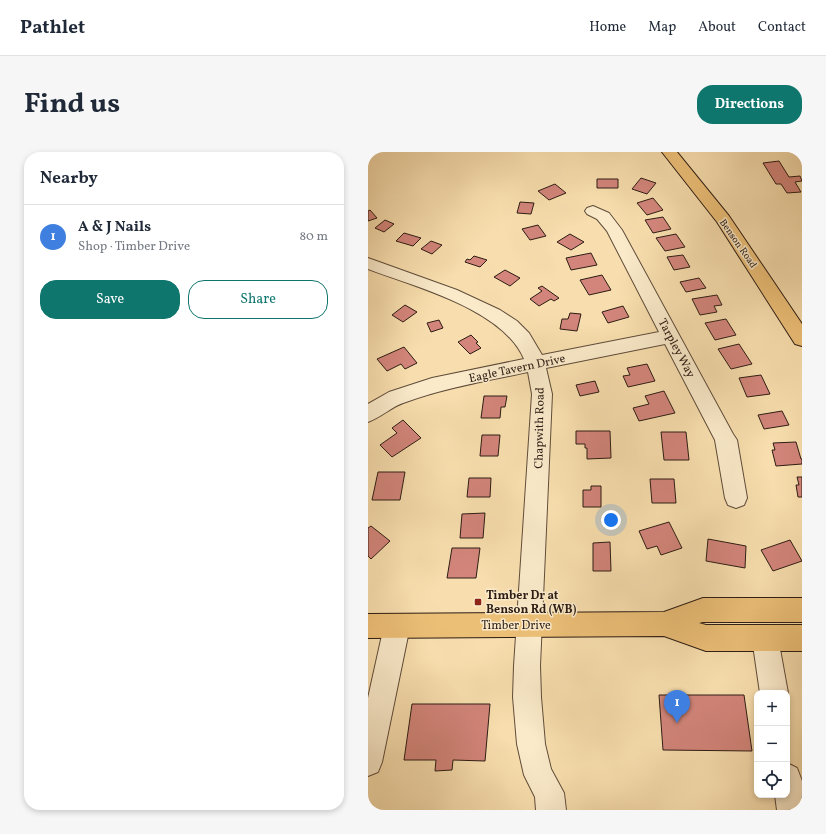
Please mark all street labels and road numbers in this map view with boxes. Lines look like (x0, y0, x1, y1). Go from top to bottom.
street label: Benson Road (716, 216, 760, 271)
street label: Tarpley Way (654, 316, 699, 381)
street label: Eagle Tavern Drive (467, 351, 567, 387)
street label: Chapwith Road (531, 387, 549, 469)
street label: Timber Drive (481, 618, 551, 634)

